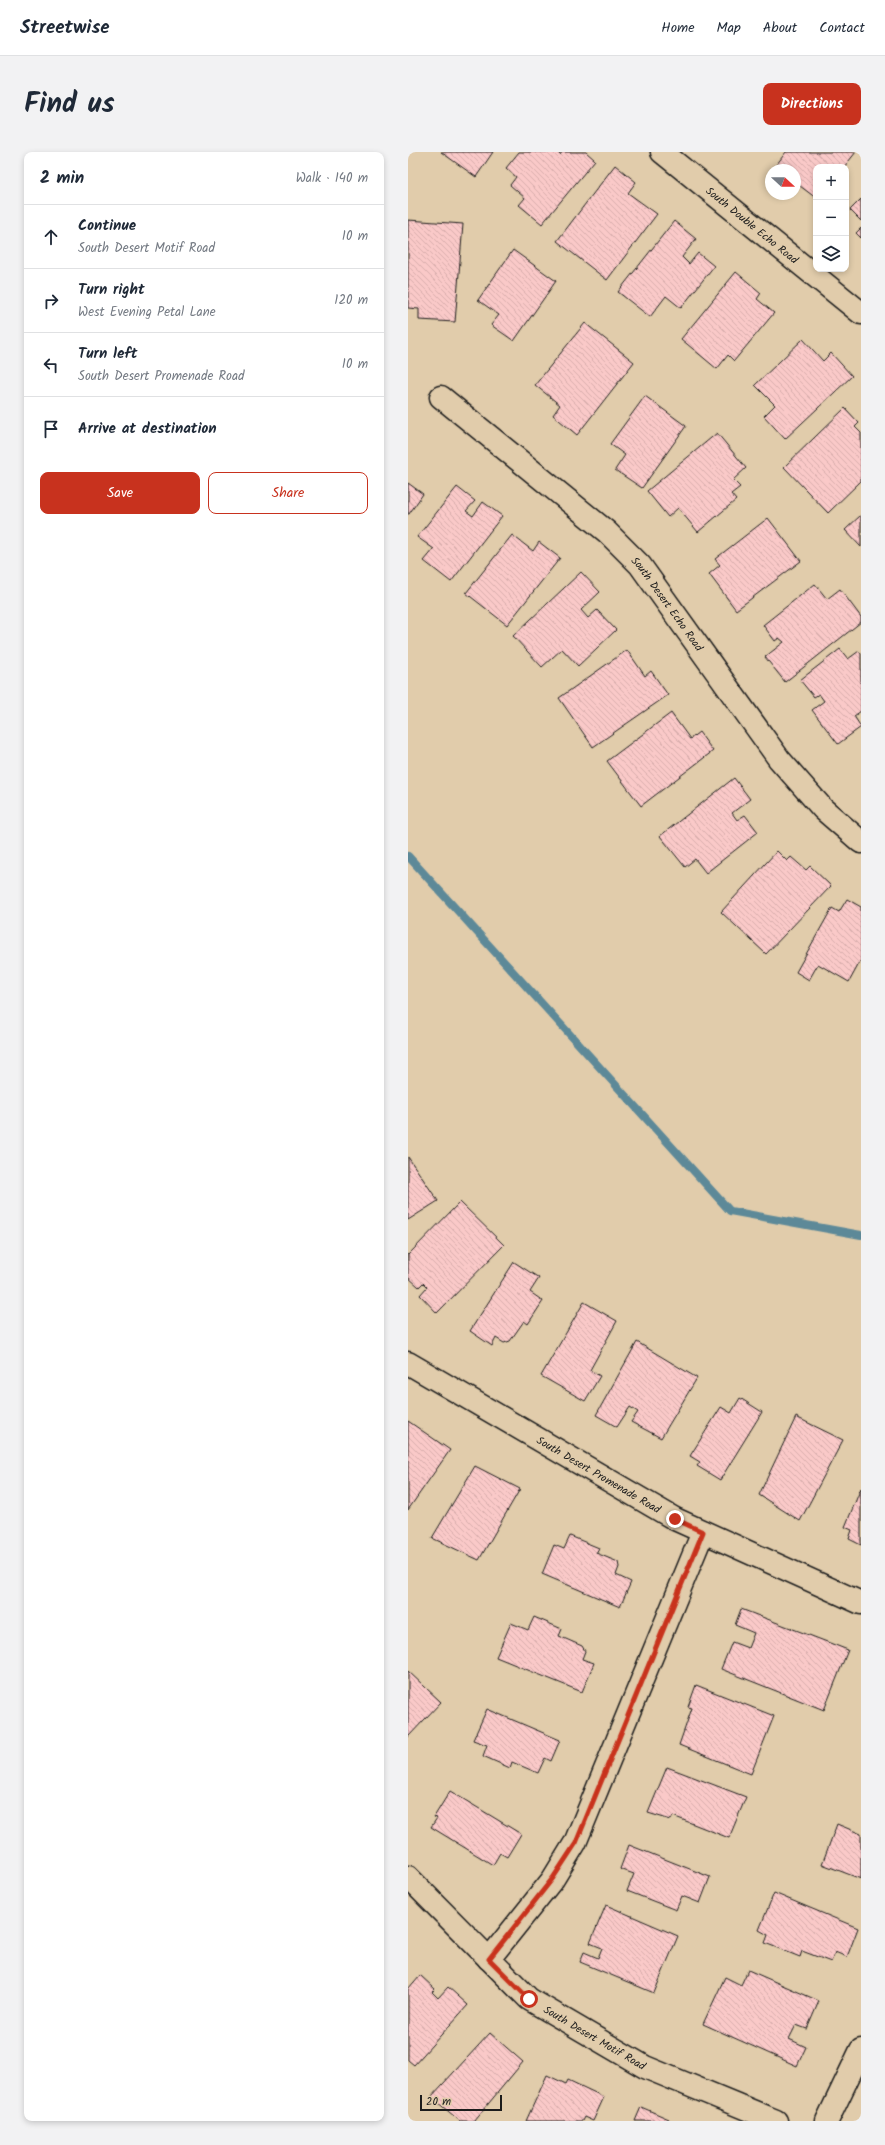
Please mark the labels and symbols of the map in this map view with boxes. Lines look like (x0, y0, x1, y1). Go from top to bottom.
north arrow (765, 164, 801, 200)
street label: South Double Echo Road (701, 183, 802, 269)
street label: South Desert Echo Road (626, 553, 707, 656)
street label: South Desert Promenade Road (533, 1432, 664, 1519)
route end (666, 1510, 684, 1528)
route start (520, 1990, 538, 2008)
street label: South Desert Motif Road (540, 2001, 649, 2076)
scale bar (420, 2093, 502, 2112)

